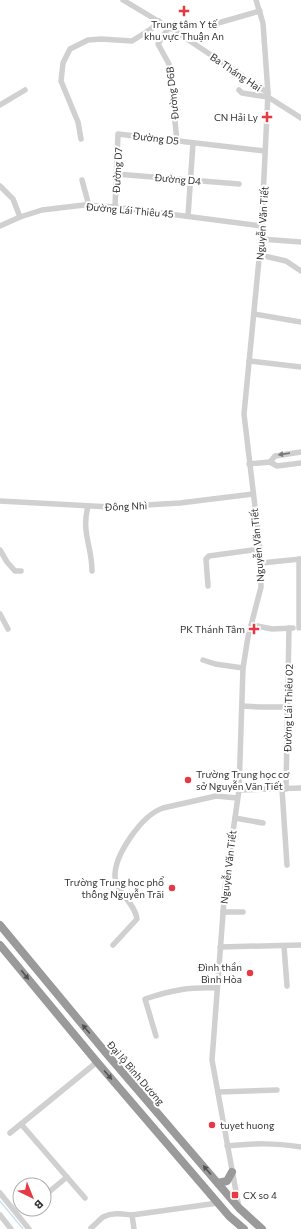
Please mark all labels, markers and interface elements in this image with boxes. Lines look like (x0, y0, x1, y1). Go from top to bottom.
marker: Trung tâm Y tế khu vực Thuận An (178, 5, 190, 17)
place label: Trung tâm Y tế khu vực Thuận An (144, 18, 224, 42)
street label: Ba Tháng Hai (208, 50, 264, 94)
street label: Đường D6B (163, 65, 181, 121)
place label: CN Hải Ly (214, 111, 258, 123)
marker: CN Hải Ly (261, 111, 273, 123)
street label: Đường D5 (131, 129, 180, 147)
street label: Đường D7 (110, 147, 124, 194)
street label: Đường D4 (153, 171, 202, 187)
street label: Nguyễn Văn Tiết (253, 186, 271, 260)
street label: Đường Lái Thiêu 45 (85, 200, 174, 220)
one-way arrow (278, 451, 290, 458)
street label: Đông Nhì (104, 499, 148, 513)
street label: Nguyễn Văn Tiết (248, 508, 266, 582)
place label: PK Thánh Tâm (180, 623, 245, 635)
marker: PK Thánh Tâm (248, 623, 260, 635)
street label: Đường Lái Thiêu 02 (281, 663, 295, 753)
place label: Trường Trung học cơ sở Nguyễn Văn Tiết (196, 768, 290, 792)
marker: Trường Trung học cơ sở Nguyễn Văn Tiết (183, 775, 193, 785)
street label: Nguyễn Văn Tiết (218, 830, 238, 904)
place label: Trường Trung học phổ thông Nguyễn Trãi (64, 876, 164, 900)
marker: Trường Trung học phổ thông Nguyễn Trãi (167, 883, 177, 893)
place label: Đình thần Bình Hòa (197, 961, 242, 985)
marker: Đình thần Bình Hòa (245, 968, 255, 978)
one-way arrow (20, 970, 29, 981)
one-way arrow (81, 1024, 90, 1034)
street label: Đại lộ Bình Dương (104, 1038, 167, 1108)
one-way arrow (104, 1070, 113, 1080)
place label: tuyet huong (220, 1119, 275, 1131)
marker: tuyet huong (207, 1120, 217, 1130)
one-way arrow (202, 1165, 211, 1176)
north arrow (12, 1177, 52, 1217)
place label: CX so 4 (243, 1189, 277, 1201)
marker: CX so 4 (230, 1190, 240, 1200)
text: B (32, 1197, 46, 1212)

